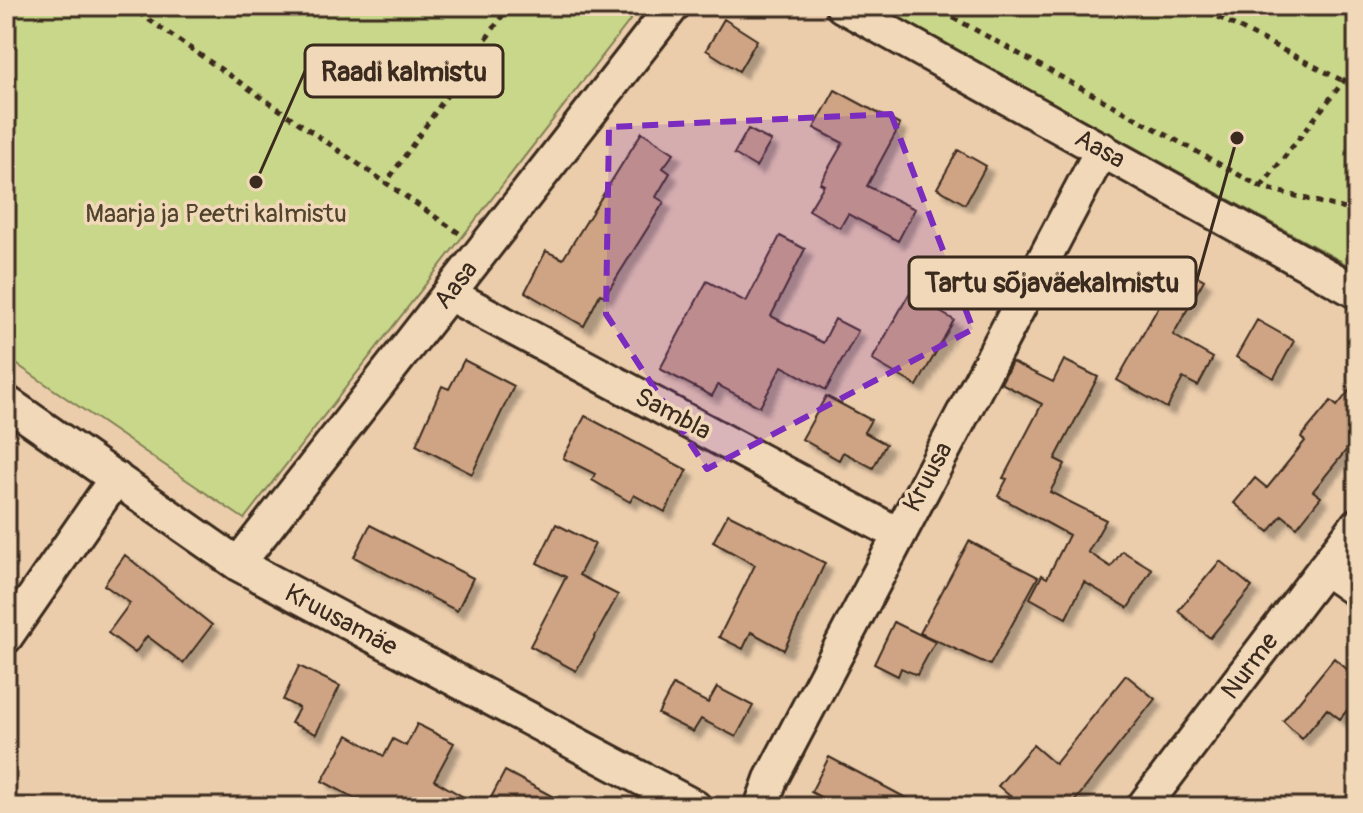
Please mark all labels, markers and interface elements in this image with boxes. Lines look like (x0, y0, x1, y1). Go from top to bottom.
callout: Raadi kalmistu (305, 45, 503, 97)
text: Raadi kalmistu (321, 55, 487, 90)
street label: Aasa (1069, 122, 1131, 176)
park label: Maarja ja Peetri kalmistu (85, 198, 347, 230)
street label: Aasa (427, 254, 485, 316)
callout: Tartu sõjaväekalmistu (909, 257, 1196, 309)
text: Tartu sõjaväekalmistu (924, 266, 1179, 301)
street label: Sambla (630, 381, 716, 447)
street label: Kruusa (896, 436, 960, 518)
street label: Kruusamäe (279, 577, 403, 663)
street label: Nurme (1214, 626, 1286, 706)

